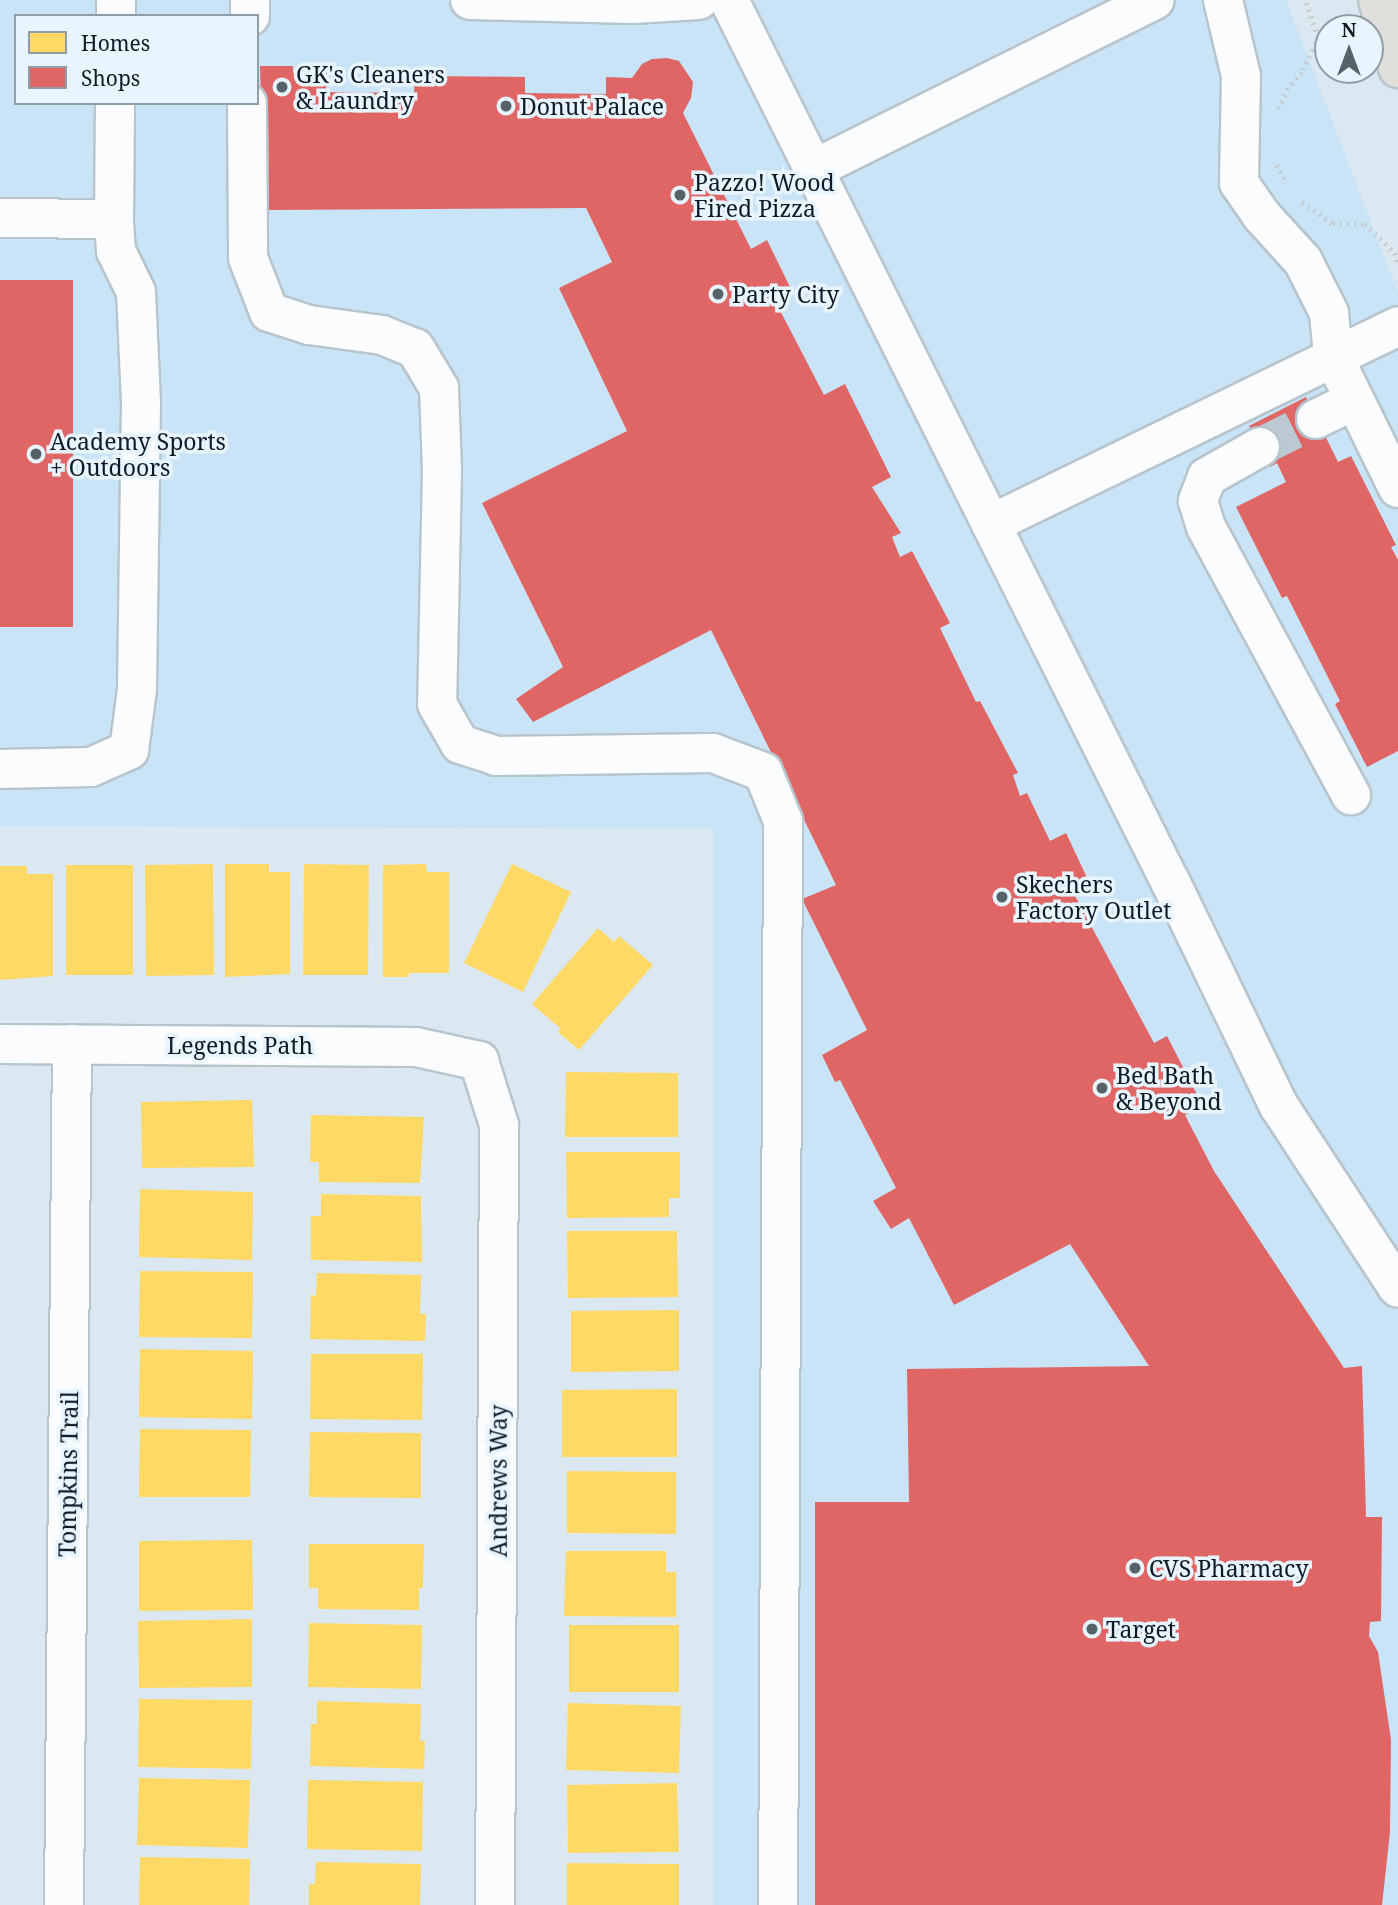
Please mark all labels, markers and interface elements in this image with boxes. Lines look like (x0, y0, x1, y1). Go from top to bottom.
legend (14, 14, 259, 105)
north arrow (1314, 14, 1384, 84)
text: N (1342, 17, 1356, 43)
text: Homes (81, 29, 150, 57)
place label: GK's Cleaners & Laundry (296, 60, 445, 114)
text: Shops (81, 64, 140, 92)
marker: GK's Cleaners & Laundry (274, 79, 290, 95)
place label: Donut Palace (520, 92, 664, 120)
marker: Donut Palace (498, 98, 514, 114)
place label: Pazzo! Wood Fired Pizza (694, 168, 835, 222)
marker: Pazzo! Wood Fired Pizza (672, 187, 688, 203)
place label: Party City (732, 280, 839, 308)
marker: Party City (710, 286, 726, 302)
place label: Academy Sports + Outdoors (50, 427, 226, 481)
marker: Academy Sports + Outdoors (28, 446, 44, 462)
place label: Skechers Factory Outlet (1016, 870, 1171, 924)
marker: Skechers Factory Outlet (994, 889, 1010, 905)
street label: Legends Path (167, 1031, 313, 1059)
place label: Bed Bath & Beyond (1116, 1061, 1222, 1115)
marker: Bed Bath & Beyond (1094, 1080, 1110, 1096)
street label: Tompkins Trail (53, 1391, 83, 1557)
street label: Andrews Way (484, 1405, 512, 1557)
place label: CVS Pharmacy (1149, 1554, 1308, 1582)
marker: CVS Pharmacy (1127, 1560, 1143, 1576)
place label: Target (1106, 1615, 1176, 1643)
marker: Target (1084, 1621, 1100, 1637)

